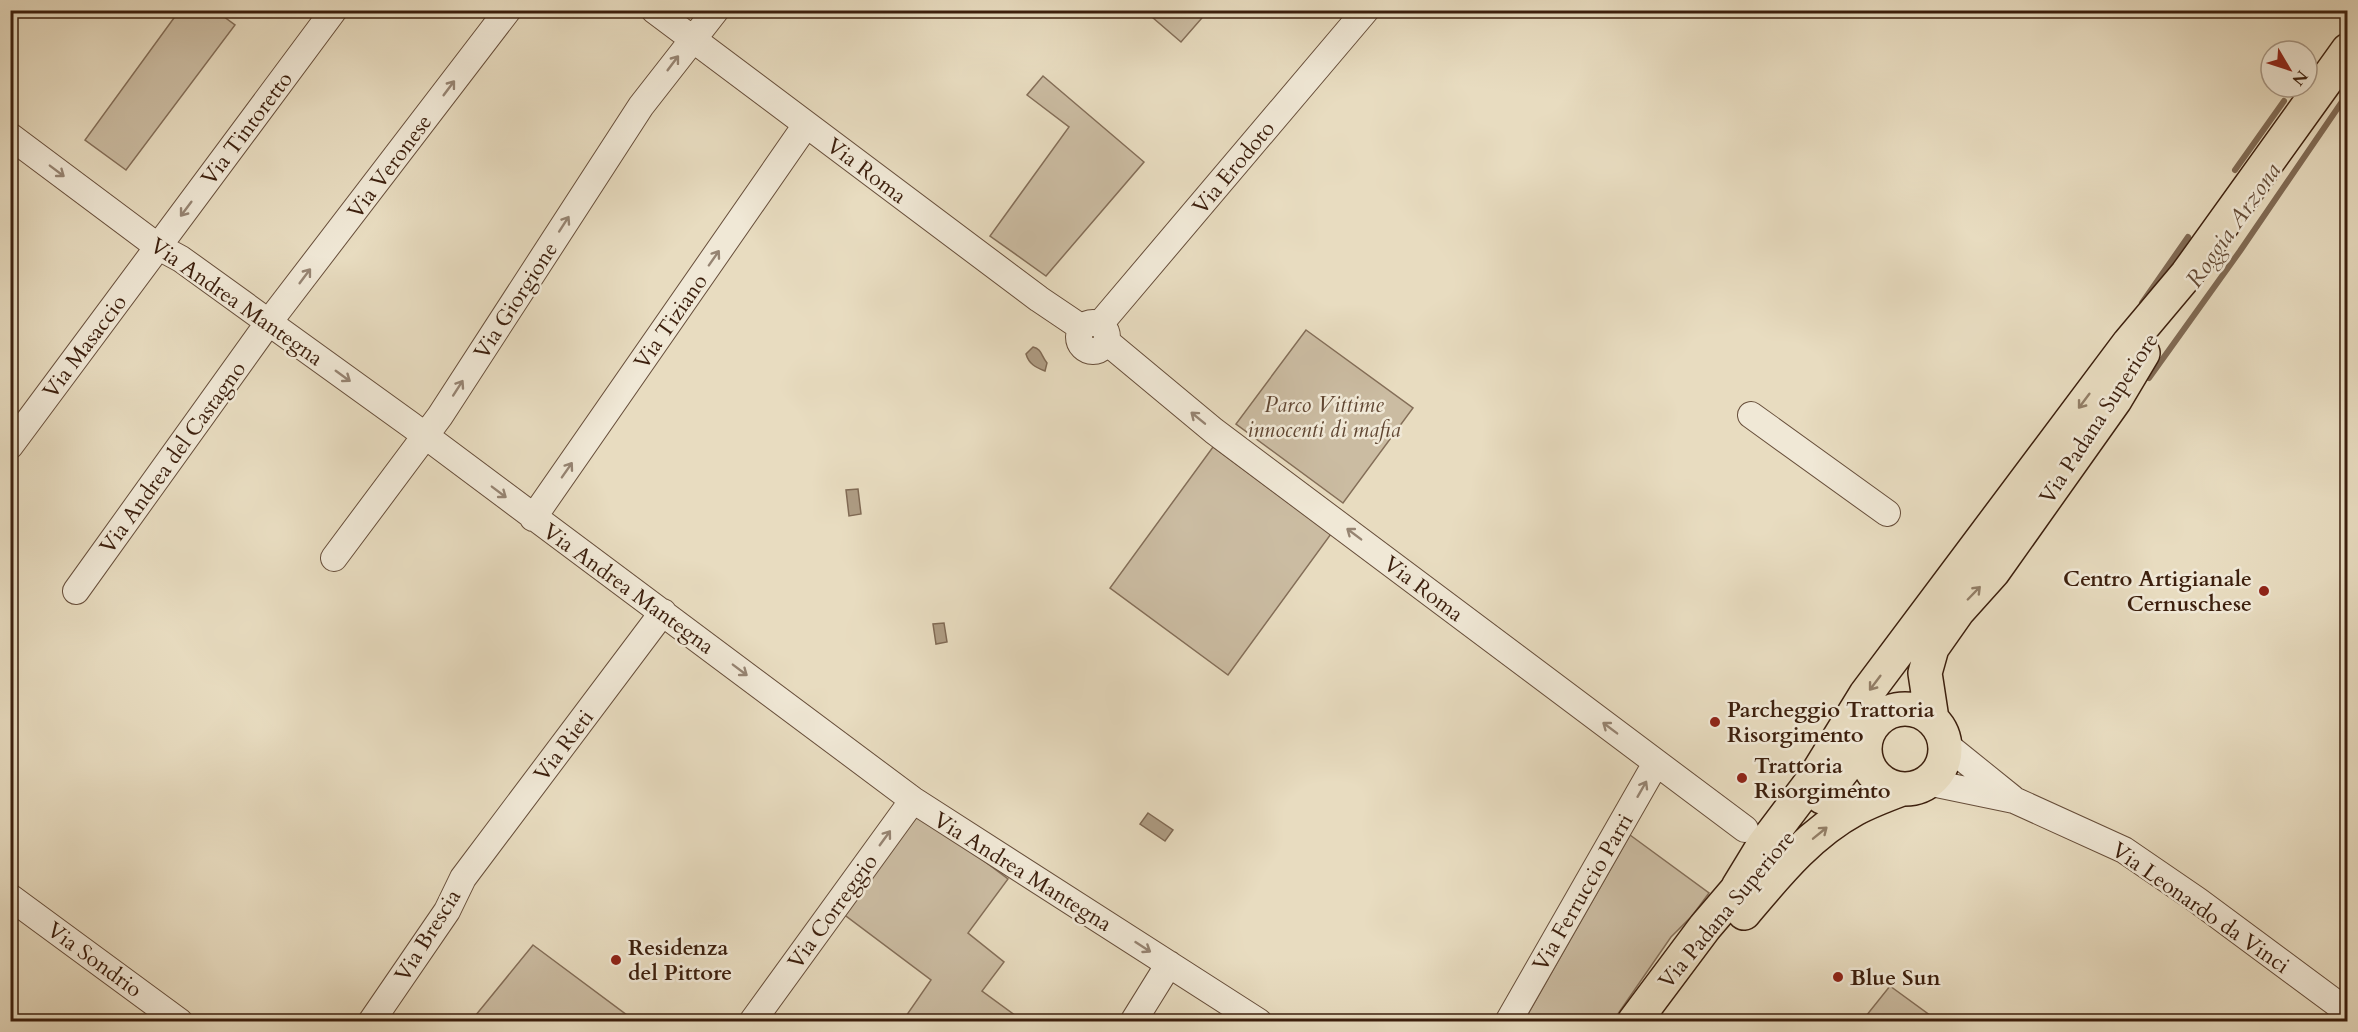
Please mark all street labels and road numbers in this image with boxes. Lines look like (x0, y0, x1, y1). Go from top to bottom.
street label: Via Tintoretto (194, 65, 300, 192)
street label: Via Veronese (341, 108, 439, 225)
street label: Via Erodoto (1186, 114, 1282, 221)
street label: Via Roma (820, 131, 913, 211)
street label: Via Andrea Mantegna (144, 231, 329, 373)
street label: Via Giorgione (467, 236, 565, 365)
street label: Via Tiziano (627, 268, 715, 375)
street label: Via Masaccio (36, 288, 134, 405)
street label: Via Padana Superiore (2032, 327, 2165, 510)
street label: Via Andrea del Castagno (93, 355, 253, 560)
street label: Via Andrea Mantegna (537, 516, 721, 662)
street label: Via Roma (1377, 549, 1470, 629)
street label: Via Rieti (527, 704, 601, 788)
street label: Via Andrea Mantegna (928, 805, 1118, 939)
street label: Via Ferruccio Parri (1526, 808, 1640, 977)
street label: Via Padana Superiore (1652, 824, 1802, 995)
street label: Via Leonardo da Vinci (2106, 835, 2295, 981)
street label: Via Correggio (781, 848, 885, 975)
street label: Via Brescia (388, 883, 468, 988)
street label: Via Sondrio (41, 915, 148, 1005)

